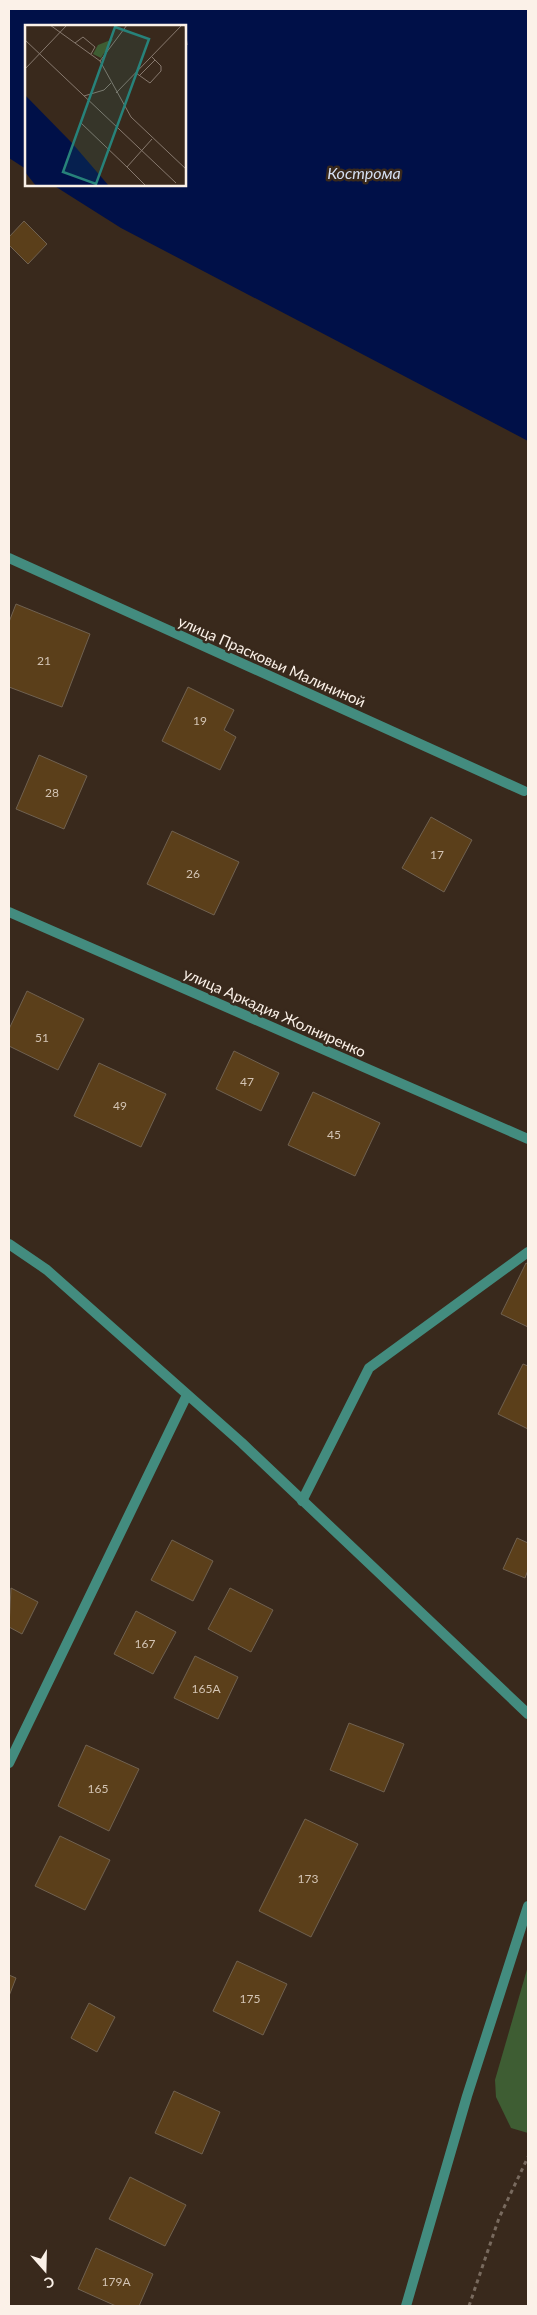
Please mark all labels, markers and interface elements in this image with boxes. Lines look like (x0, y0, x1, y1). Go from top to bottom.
inset map (25, 25, 186, 186)
water label: Кострома (327, 163, 401, 182)
street label: улица Прасковьи Малининой (176, 611, 368, 711)
house number: 21 (37, 653, 51, 668)
house number: 19 (193, 713, 207, 728)
house number: 28 (45, 785, 59, 800)
house number: 17 (430, 847, 444, 862)
house number: 26 (186, 866, 200, 881)
street label: улица Аркадия Жолниренко (181, 964, 369, 1060)
house number: 51 (35, 1030, 49, 1045)
house number: 47 (240, 1074, 254, 1089)
house number: 49 (113, 1098, 127, 1113)
house number: 45 (327, 1127, 341, 1142)
house number: 167 (135, 1636, 155, 1651)
house number: 165А (192, 1681, 221, 1696)
house number: 165 (88, 1781, 108, 1796)
house number: 173 (298, 1871, 318, 1886)
house number: 175 (240, 1991, 260, 2006)
north arrow (20, 2245, 70, 2295)
text: С (42, 2273, 57, 2293)
house number: 179А (102, 2274, 131, 2289)

